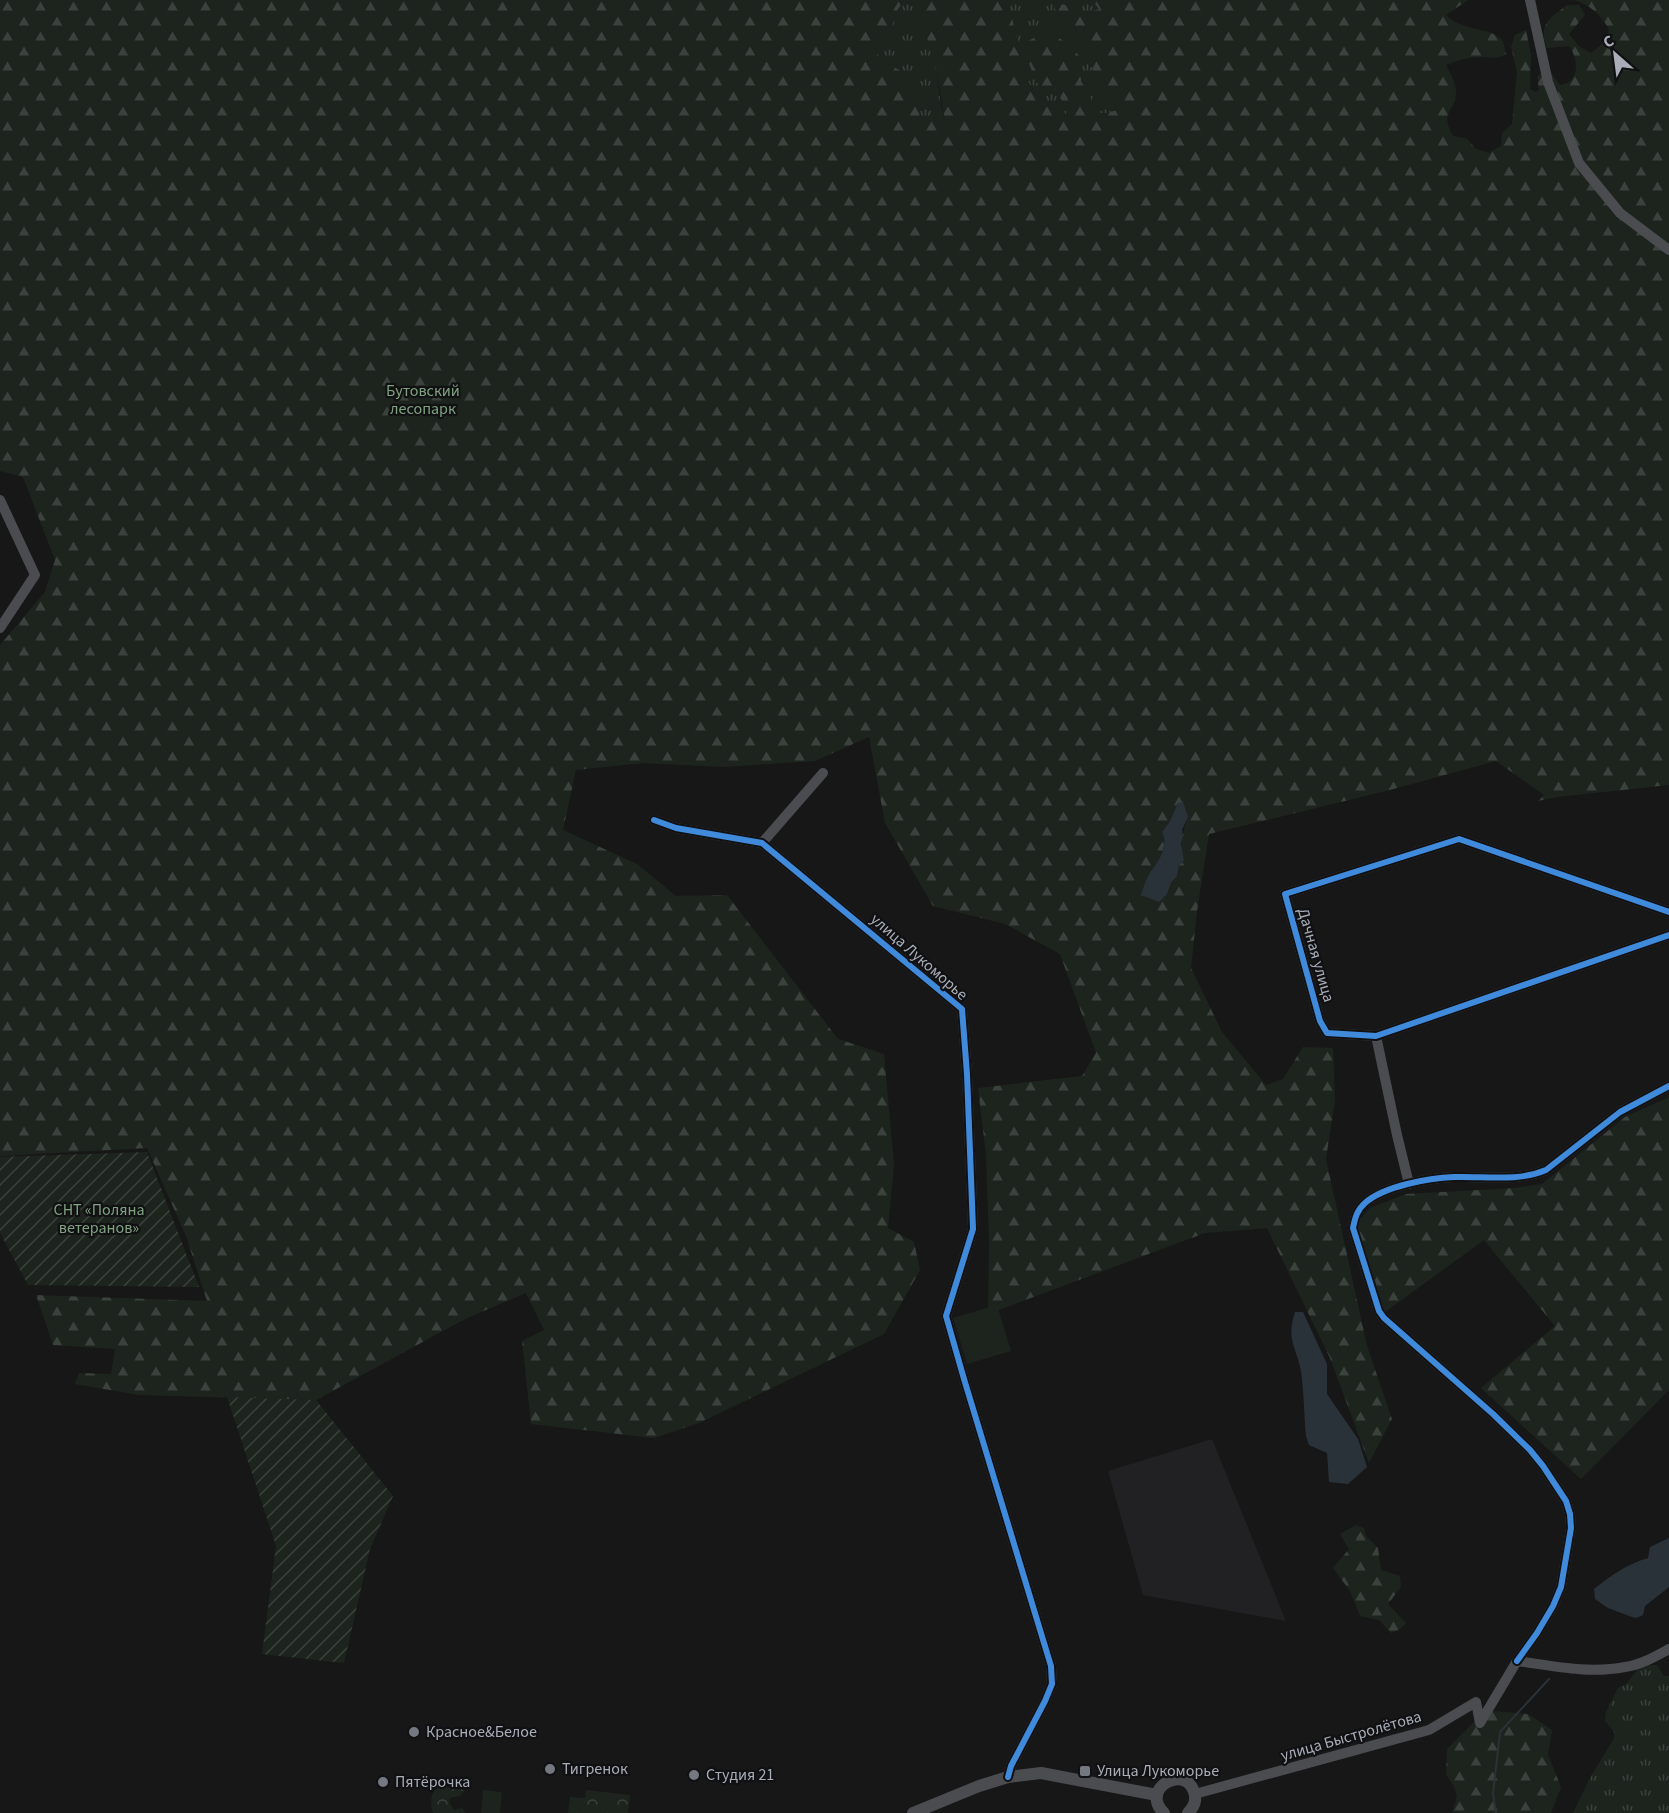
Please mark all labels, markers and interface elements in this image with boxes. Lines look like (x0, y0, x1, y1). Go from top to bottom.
north arrow (1585, 24, 1645, 84)
text: С (1599, 30, 1618, 54)
park label: Бутовский лесопарк (386, 380, 460, 420)
street label: Дачная улица (1292, 905, 1340, 1005)
street label: улица Лукоморье (866, 909, 972, 1006)
park label: СНТ «Поляна ветеранов» (54, 1199, 145, 1239)
street label: улица Быстролётова (1278, 1705, 1424, 1767)
place label: Красное&Белое (426, 1721, 537, 1743)
marker: Красное&Белое (407, 1725, 421, 1739)
place label: Тигренок (562, 1758, 628, 1780)
place label: Улица Лукоморье (1097, 1760, 1219, 1782)
marker: Тигренок (543, 1762, 557, 1776)
place label: Студия 21 (706, 1764, 774, 1786)
marker: Улица Лукоморье (1078, 1764, 1092, 1778)
marker: Студия 21 (687, 1768, 701, 1782)
place label: Пятёрочка (395, 1771, 470, 1793)
marker: Пятёрочка (376, 1775, 390, 1789)

